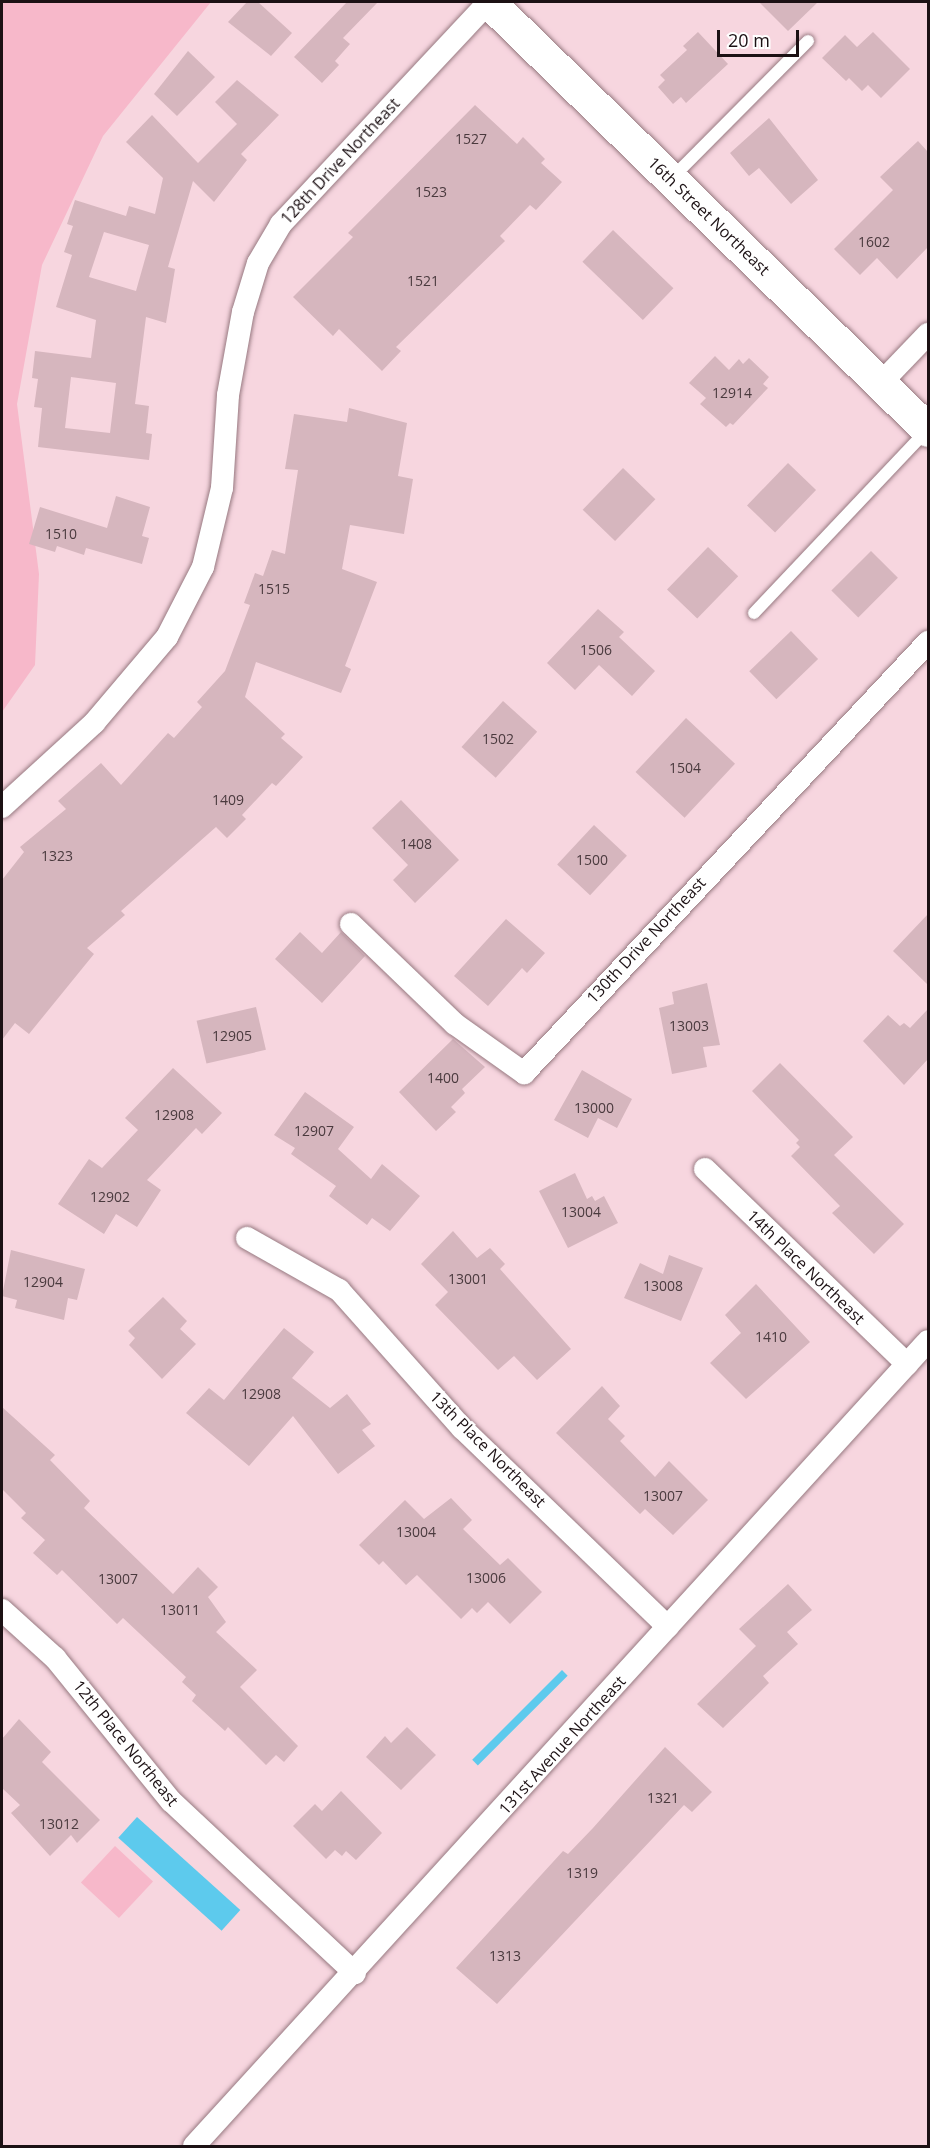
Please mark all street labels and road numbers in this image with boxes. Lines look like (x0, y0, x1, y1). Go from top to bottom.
street label: 128th Drive Northeast (277, 94, 403, 228)
street label: 16th Street Northeast (644, 153, 774, 279)
street label: 130th Drive Northeast (583, 873, 709, 1007)
street label: 14th Place Northeast (743, 1206, 869, 1328)
street label: 13th Place Northeast (426, 1387, 550, 1511)
street label: 131st Avenue Northeast (495, 1672, 629, 1818)
street label: 12th Place Northeast (69, 1676, 183, 1810)

